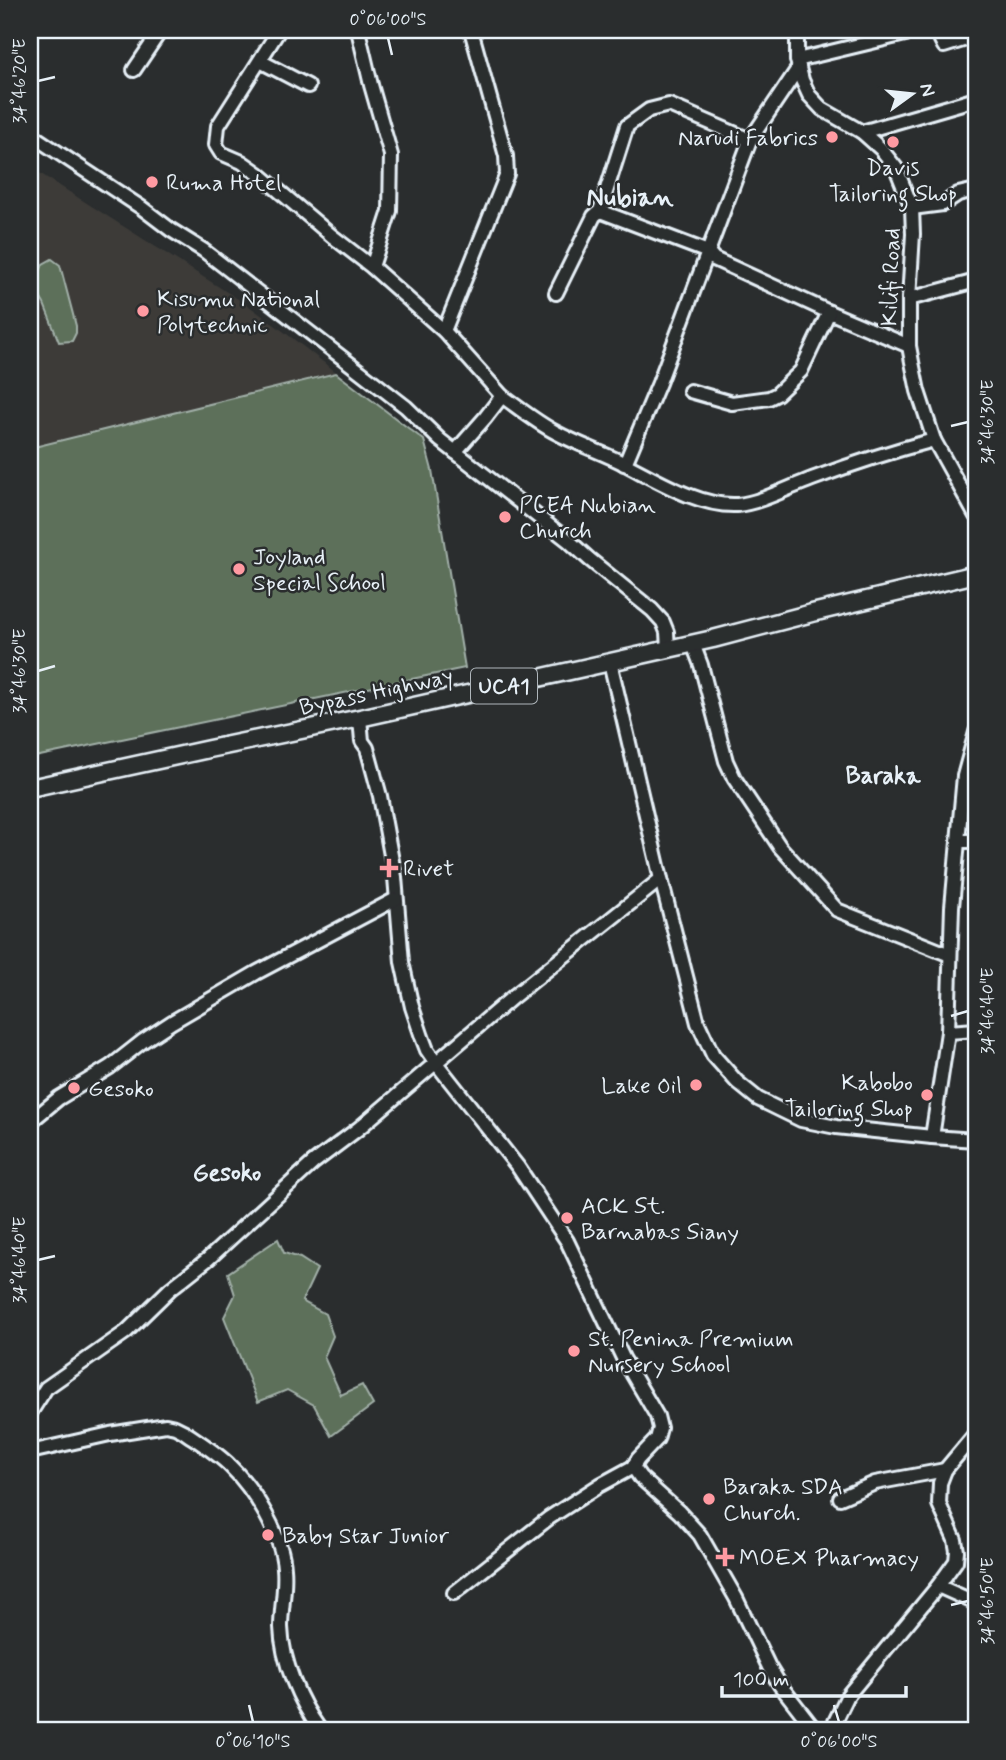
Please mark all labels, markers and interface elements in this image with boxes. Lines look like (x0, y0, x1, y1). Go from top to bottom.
text: 0°06'00"S (350, 8, 426, 32)
text: 34°46'20"E (8, 38, 32, 124)
north arrow (876, 60, 946, 130)
text: N (913, 81, 941, 99)
place label: Narudi Fabrics (678, 124, 818, 154)
marker: Narudi Fabrics (824, 129, 840, 145)
marker: Davis Tailoring Shop (885, 134, 901, 150)
place label: Davis Tailoring Shop (829, 154, 957, 212)
place label: Ruma Hotel (166, 169, 282, 199)
marker: Ruma Hotel (144, 174, 160, 190)
district label: Nubian (587, 181, 674, 215)
street label: Kilifi Road (875, 227, 909, 327)
place label: Kisumu National Polytechnic (157, 285, 320, 341)
marker: Kisumu National Polytechnic (135, 303, 151, 319)
text: 34°46'30"E (976, 380, 1000, 464)
place label: PCEA Nubian Church (519, 491, 656, 547)
marker: PCEA Nubian Church (497, 509, 513, 525)
place label: Joyland Special School (253, 543, 386, 599)
marker: Joyland Special School (231, 561, 247, 577)
text: 34°46'30"E (8, 629, 32, 713)
street label: Bypass Highway (297, 662, 456, 724)
road number: UCA1 (471, 668, 537, 704)
district label: Baraka (846, 761, 921, 792)
place label: Rivet (403, 855, 454, 885)
marker: Rivet (381, 860, 397, 876)
text: 34°46'40"E (976, 967, 1000, 1055)
place label: Kabobo Tailoring Shop (784, 1069, 913, 1127)
place label: Lake Oil (601, 1072, 682, 1102)
place label: Gesoko (88, 1075, 154, 1105)
marker: Lake Oil (688, 1077, 704, 1093)
marker: Gesoko (66, 1080, 82, 1096)
marker: Kabobo Tailoring Shop (919, 1087, 935, 1103)
district label: Gesoko (193, 1158, 261, 1189)
place label: ACK St. Barnabas Siany (581, 1192, 739, 1248)
marker: ACK St. Barnabas Siany (559, 1210, 575, 1226)
text: 34°46'40"E (8, 1216, 32, 1304)
place label: St. Penina Premium Nursery School (588, 1325, 793, 1381)
marker: St. Penina Premium Nursery School (566, 1343, 582, 1359)
place label: Baraka SDA Church. (723, 1473, 843, 1529)
marker: Baraka SDA Church. (701, 1491, 717, 1507)
place label: Baby Star Junior (282, 1522, 449, 1552)
marker: Baby Star Junior (260, 1527, 276, 1543)
place label: MOEX Pharmacy (739, 1544, 919, 1574)
marker: MOEX Pharmacy (717, 1549, 733, 1565)
text: 34°46'50"E (976, 1557, 1000, 1645)
scale bar (722, 1655, 906, 1699)
text: 100 m (733, 1666, 789, 1694)
text: 0°06'10"S (216, 1730, 290, 1754)
text: 0°06'00"S (801, 1730, 877, 1754)

